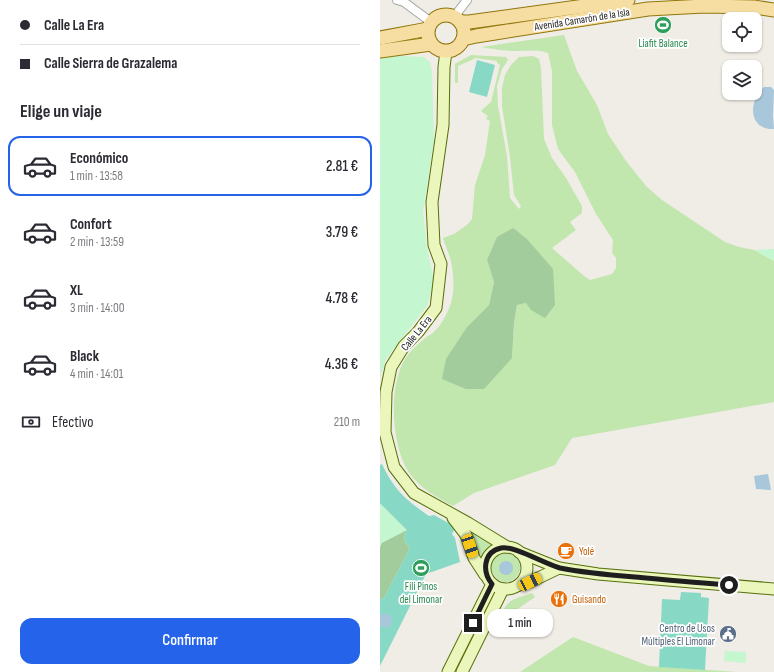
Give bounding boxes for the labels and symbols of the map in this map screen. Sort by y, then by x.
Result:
street label: Avenida Camarón de la Isla [532,6,631,34]
sports icon: Liafit Balance [653,15,673,35]
place label: Liafit Balance [638,37,688,50]
street label: Calle La Era [398,313,434,354]
car [461,533,479,559]
cafe icon: Yolé [556,541,576,561]
place label: Yolé [579,545,594,558]
sports icon: Fili Pinos del Limonar [411,558,431,578]
car [517,571,543,593]
route start [720,576,738,594]
place label: Fili Pinos del Limonar [400,580,442,606]
restaurant icon: Guisando [549,589,569,609]
place label: Guisando [572,593,607,606]
callout: 1 min [487,609,553,637]
route end [464,614,482,632]
place label: Centro de Usos Múltiples El Limonar [642,622,715,648]
public building icon: Centro de Usos Múltiples El Limonar [718,624,738,644]

